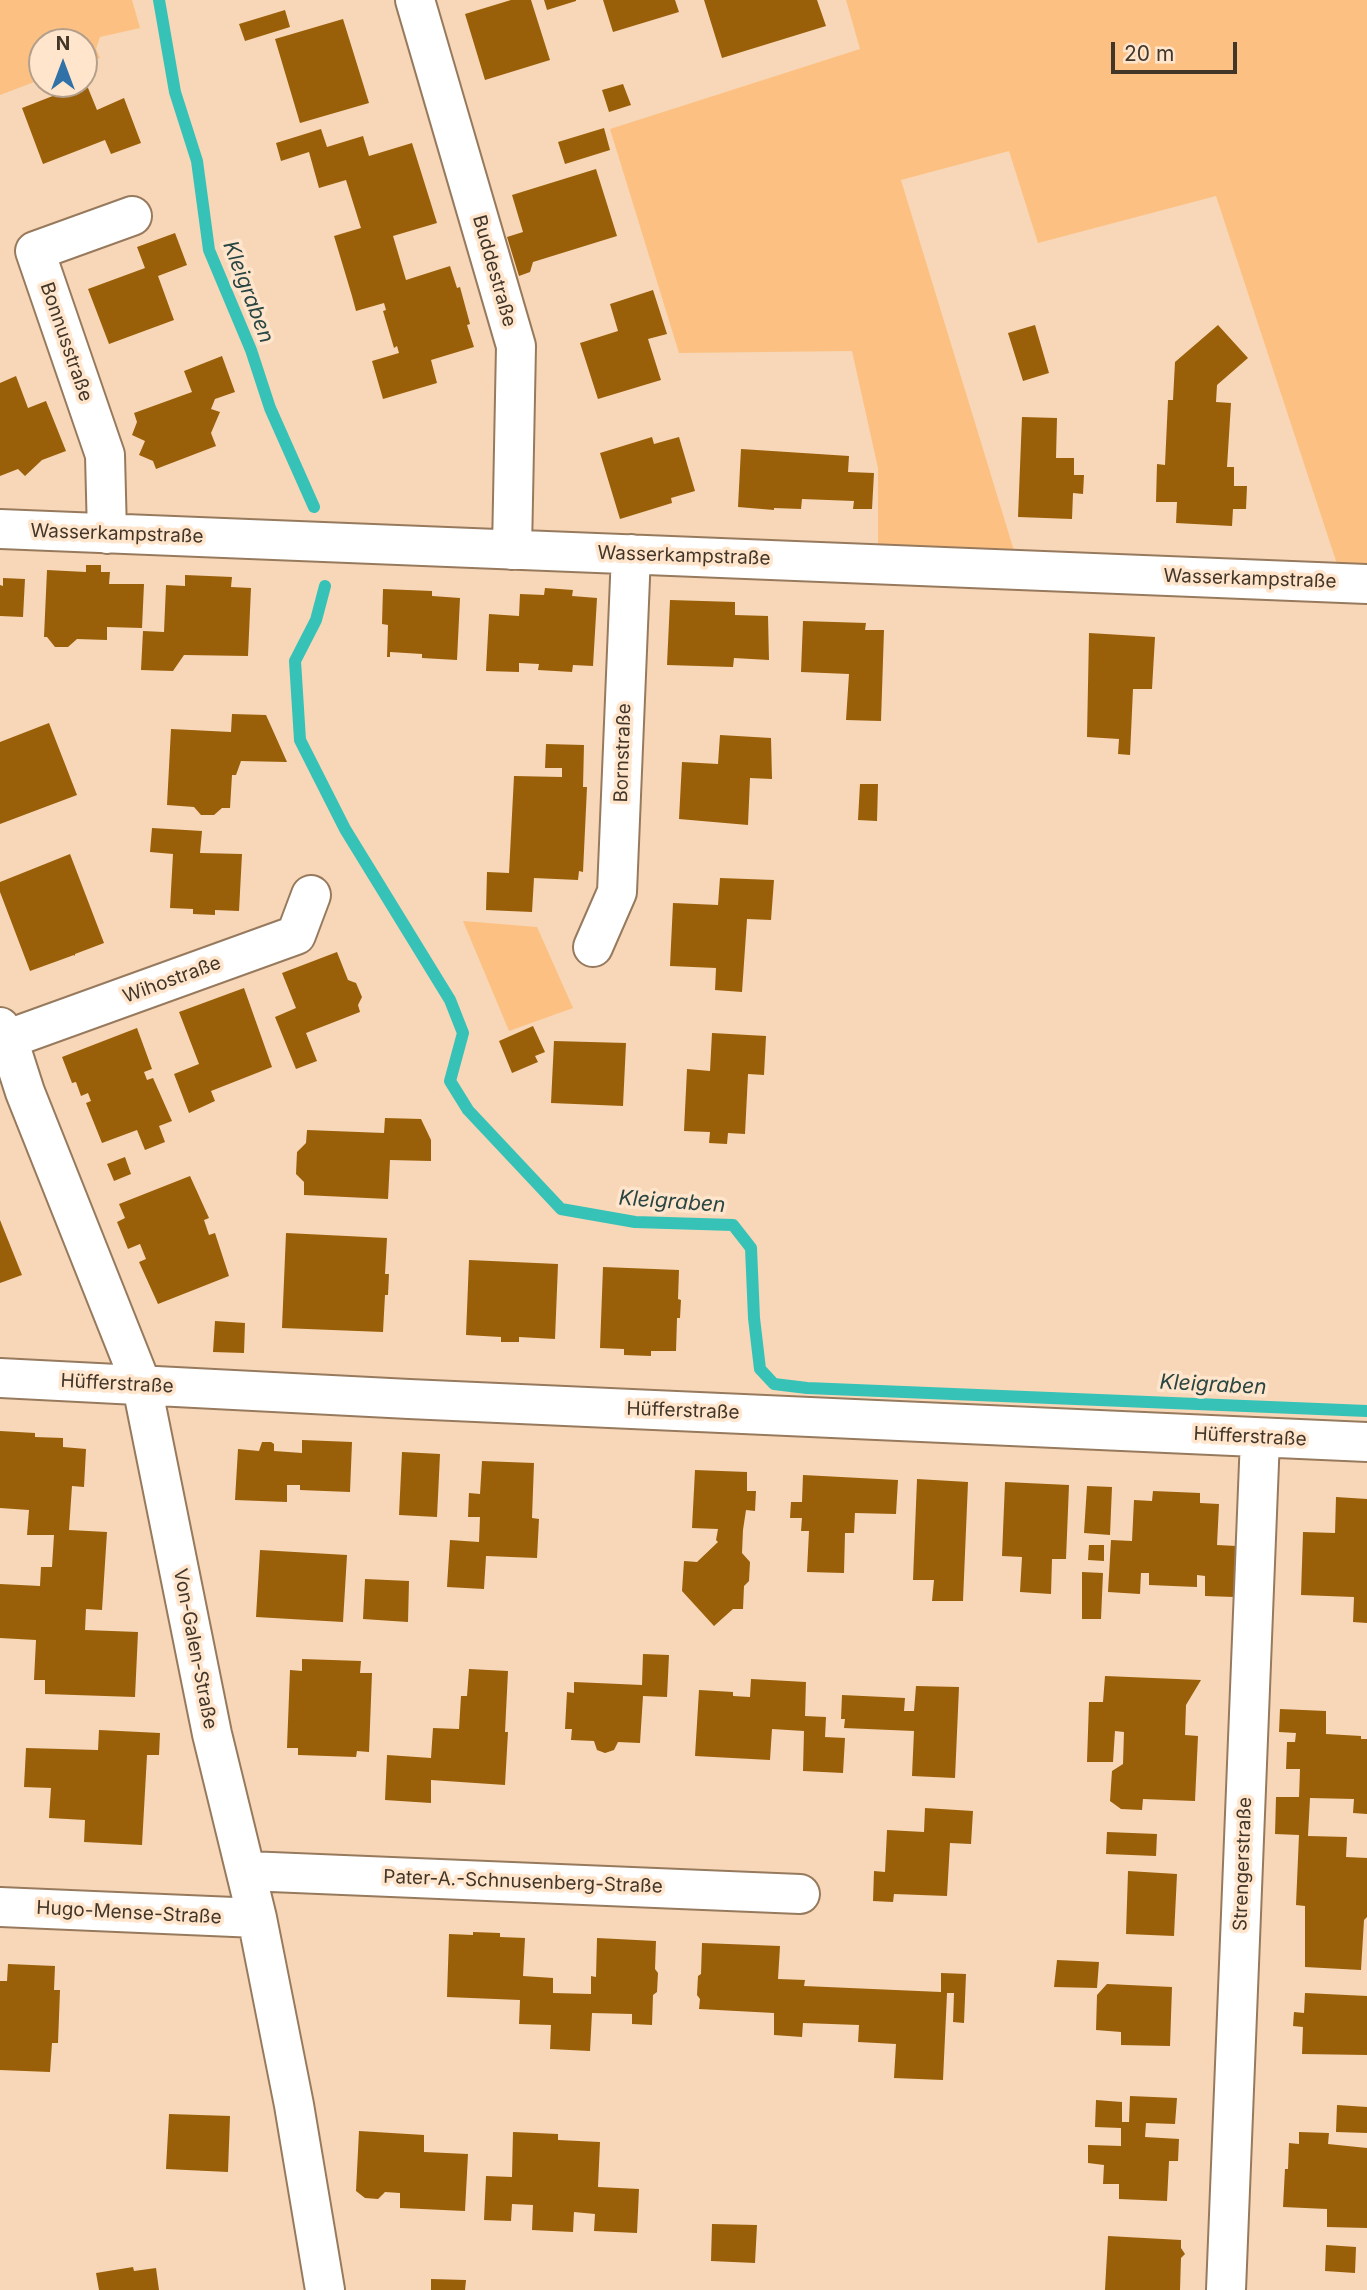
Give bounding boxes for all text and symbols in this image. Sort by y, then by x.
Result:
north arrow [28,28,98,98]
scale bar [1115,28,1241,72]
text: N [56,32,70,55]
text: 20 m [1124,41,1174,66]
street label: Buddestraße [467,213,521,329]
water label: Kleigraben [217,237,279,347]
street label: Bonnusstraße [35,279,97,405]
street label: Wasserkampstraße [30,520,204,548]
street label: Wasserkampstraße [597,542,771,570]
street label: Wasserkampstraße [1163,565,1337,593]
street label: Bornstraße [610,703,636,803]
street label: Wihostraße [120,952,224,1008]
water label: Kleigraben [618,1186,726,1218]
street label: Hüfferstraße [60,1370,174,1398]
water label: Kleigraben [1159,1370,1267,1400]
street label: Hüfferstraße [626,1398,740,1424]
street label: Hüfferstraße [1193,1423,1307,1451]
street label: Von-Galen-Straße [168,1567,222,1731]
street label: Strengerstraße [1229,1797,1257,1931]
street label: Pater-A.-Schnusenberg-Straße [383,1866,663,1898]
street label: Hugo-Mense-Straße [36,1897,222,1929]

